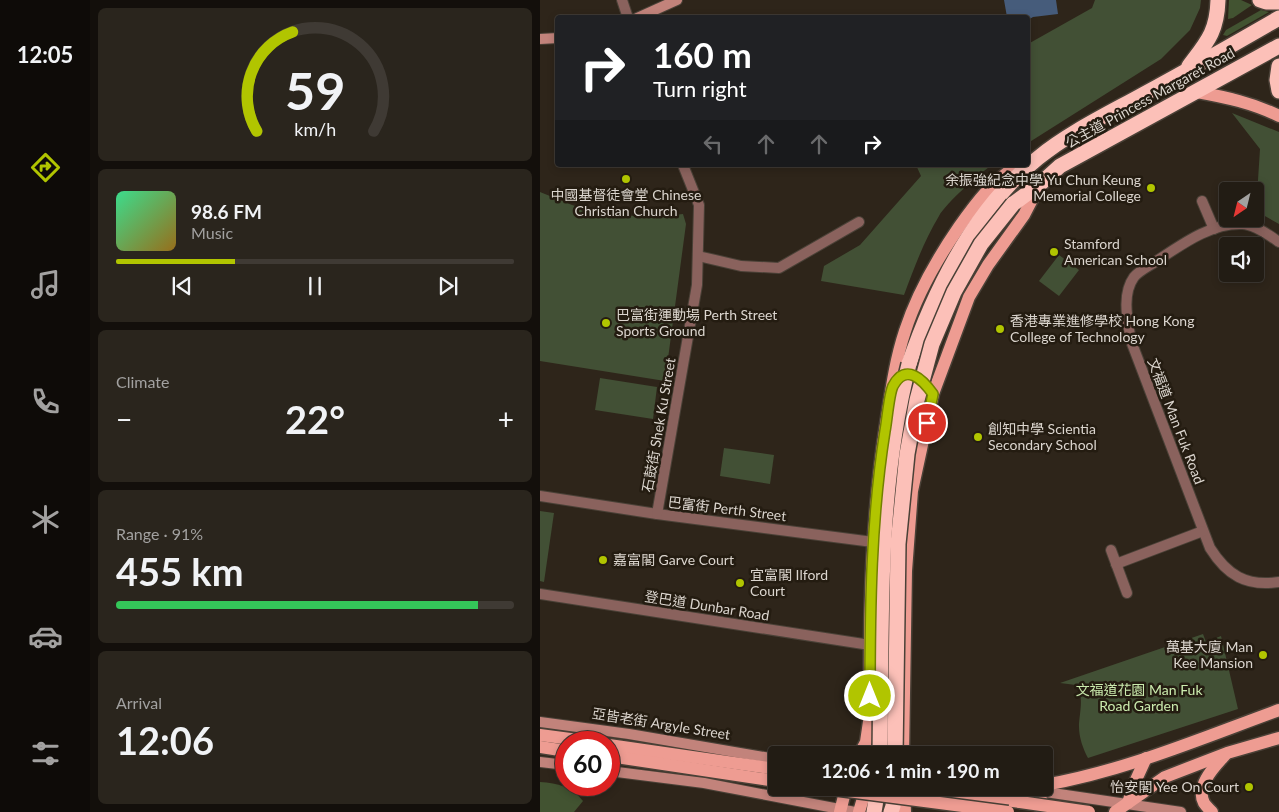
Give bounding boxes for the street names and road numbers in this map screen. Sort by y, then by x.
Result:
street label: 公主道 Princess Margaret Road [1062,44,1237,151]
street label: 文福道 Man Fuk Road [1145,355,1208,486]
street label: 石鼓街 Shek Ku Street [638,356,679,493]
street label: 巴富街 Perth Street [667,493,787,524]
street label: 登巴道 Dunbar Road [644,587,771,624]
street label: 亞皆老街 Argyle Street [591,704,731,743]

